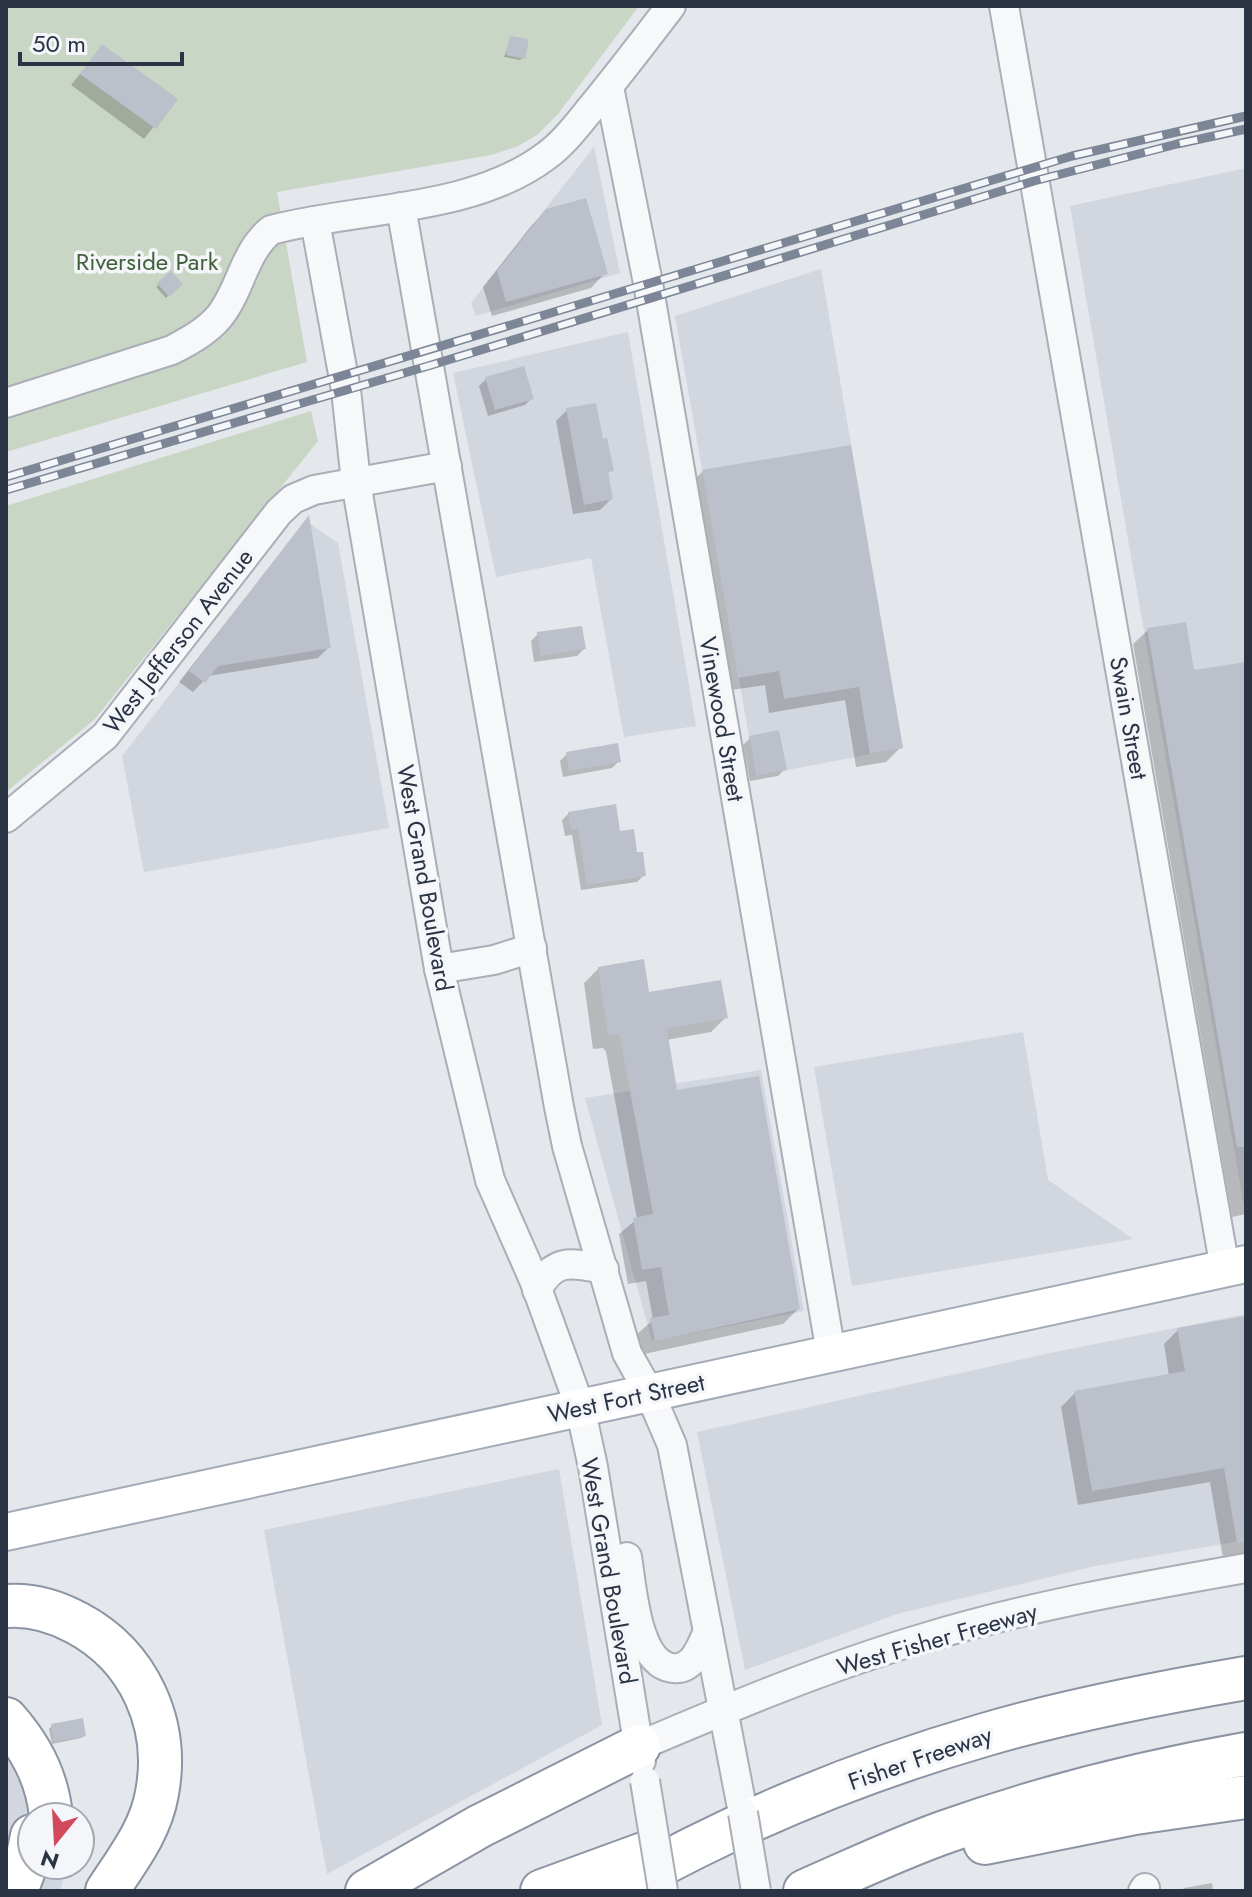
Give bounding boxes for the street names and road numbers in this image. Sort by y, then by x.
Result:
street label: West Jefferson Avenue [94,541,262,741]
street label: Vinewood Street [690,634,754,804]
street label: Swain Street [1101,654,1157,782]
street label: West Grand Boulevard [388,762,462,994]
street label: West Fort Street [544,1364,708,1432]
street label: West Grand Boulevard [572,1455,646,1687]
street label: West Fisher Freeway [833,1594,1042,1684]
street label: Fisher Freeway [843,1717,997,1799]

